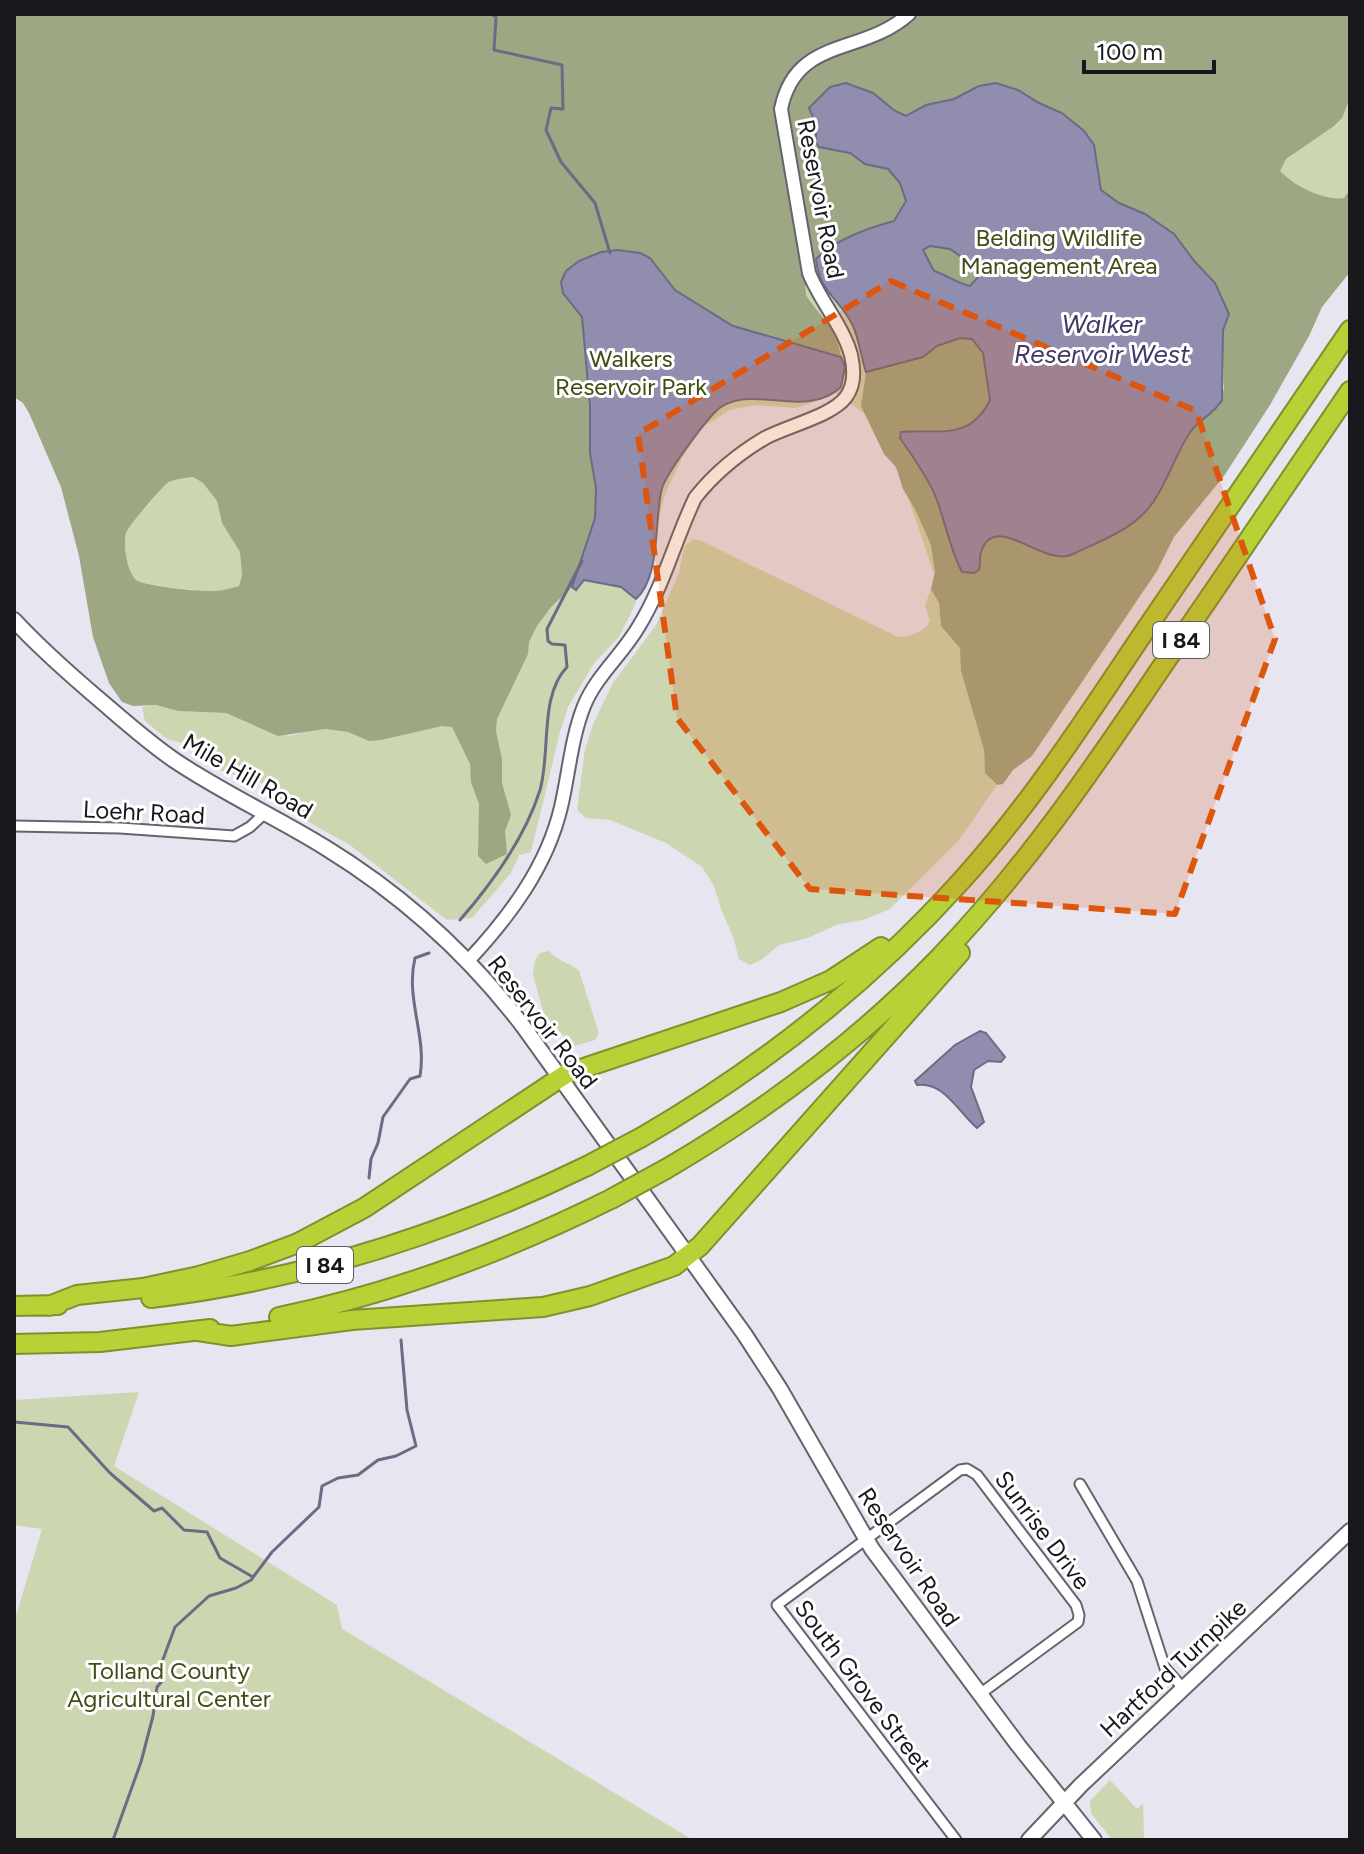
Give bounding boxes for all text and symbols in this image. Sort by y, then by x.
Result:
scale bar [1084,24,1214,74]
text: 100 m [1096,37,1163,66]
street label: Reservoir Road [791,117,851,281]
park label: Belding Wildlife Management Area [961,223,1158,280]
water label: Walker Reservoir West [1014,308,1191,370]
park label: Walkers Reservoir Park [555,344,707,401]
road number: I 84 [1153,622,1209,658]
street label: Mile Hill Road [178,727,318,825]
street label: Loehr Road [82,794,206,830]
street label: Reservoir Road [482,949,604,1095]
road number: I 84 [297,1247,353,1283]
street label: Sunrise Drive [989,1465,1097,1595]
street label: Reservoir Road [852,1482,966,1632]
street label: Hartford Turnpike [1094,1593,1252,1743]
street label: South Grove Street [789,1594,937,1778]
park label: Tolland County Agricultural Center [67,1656,271,1713]

